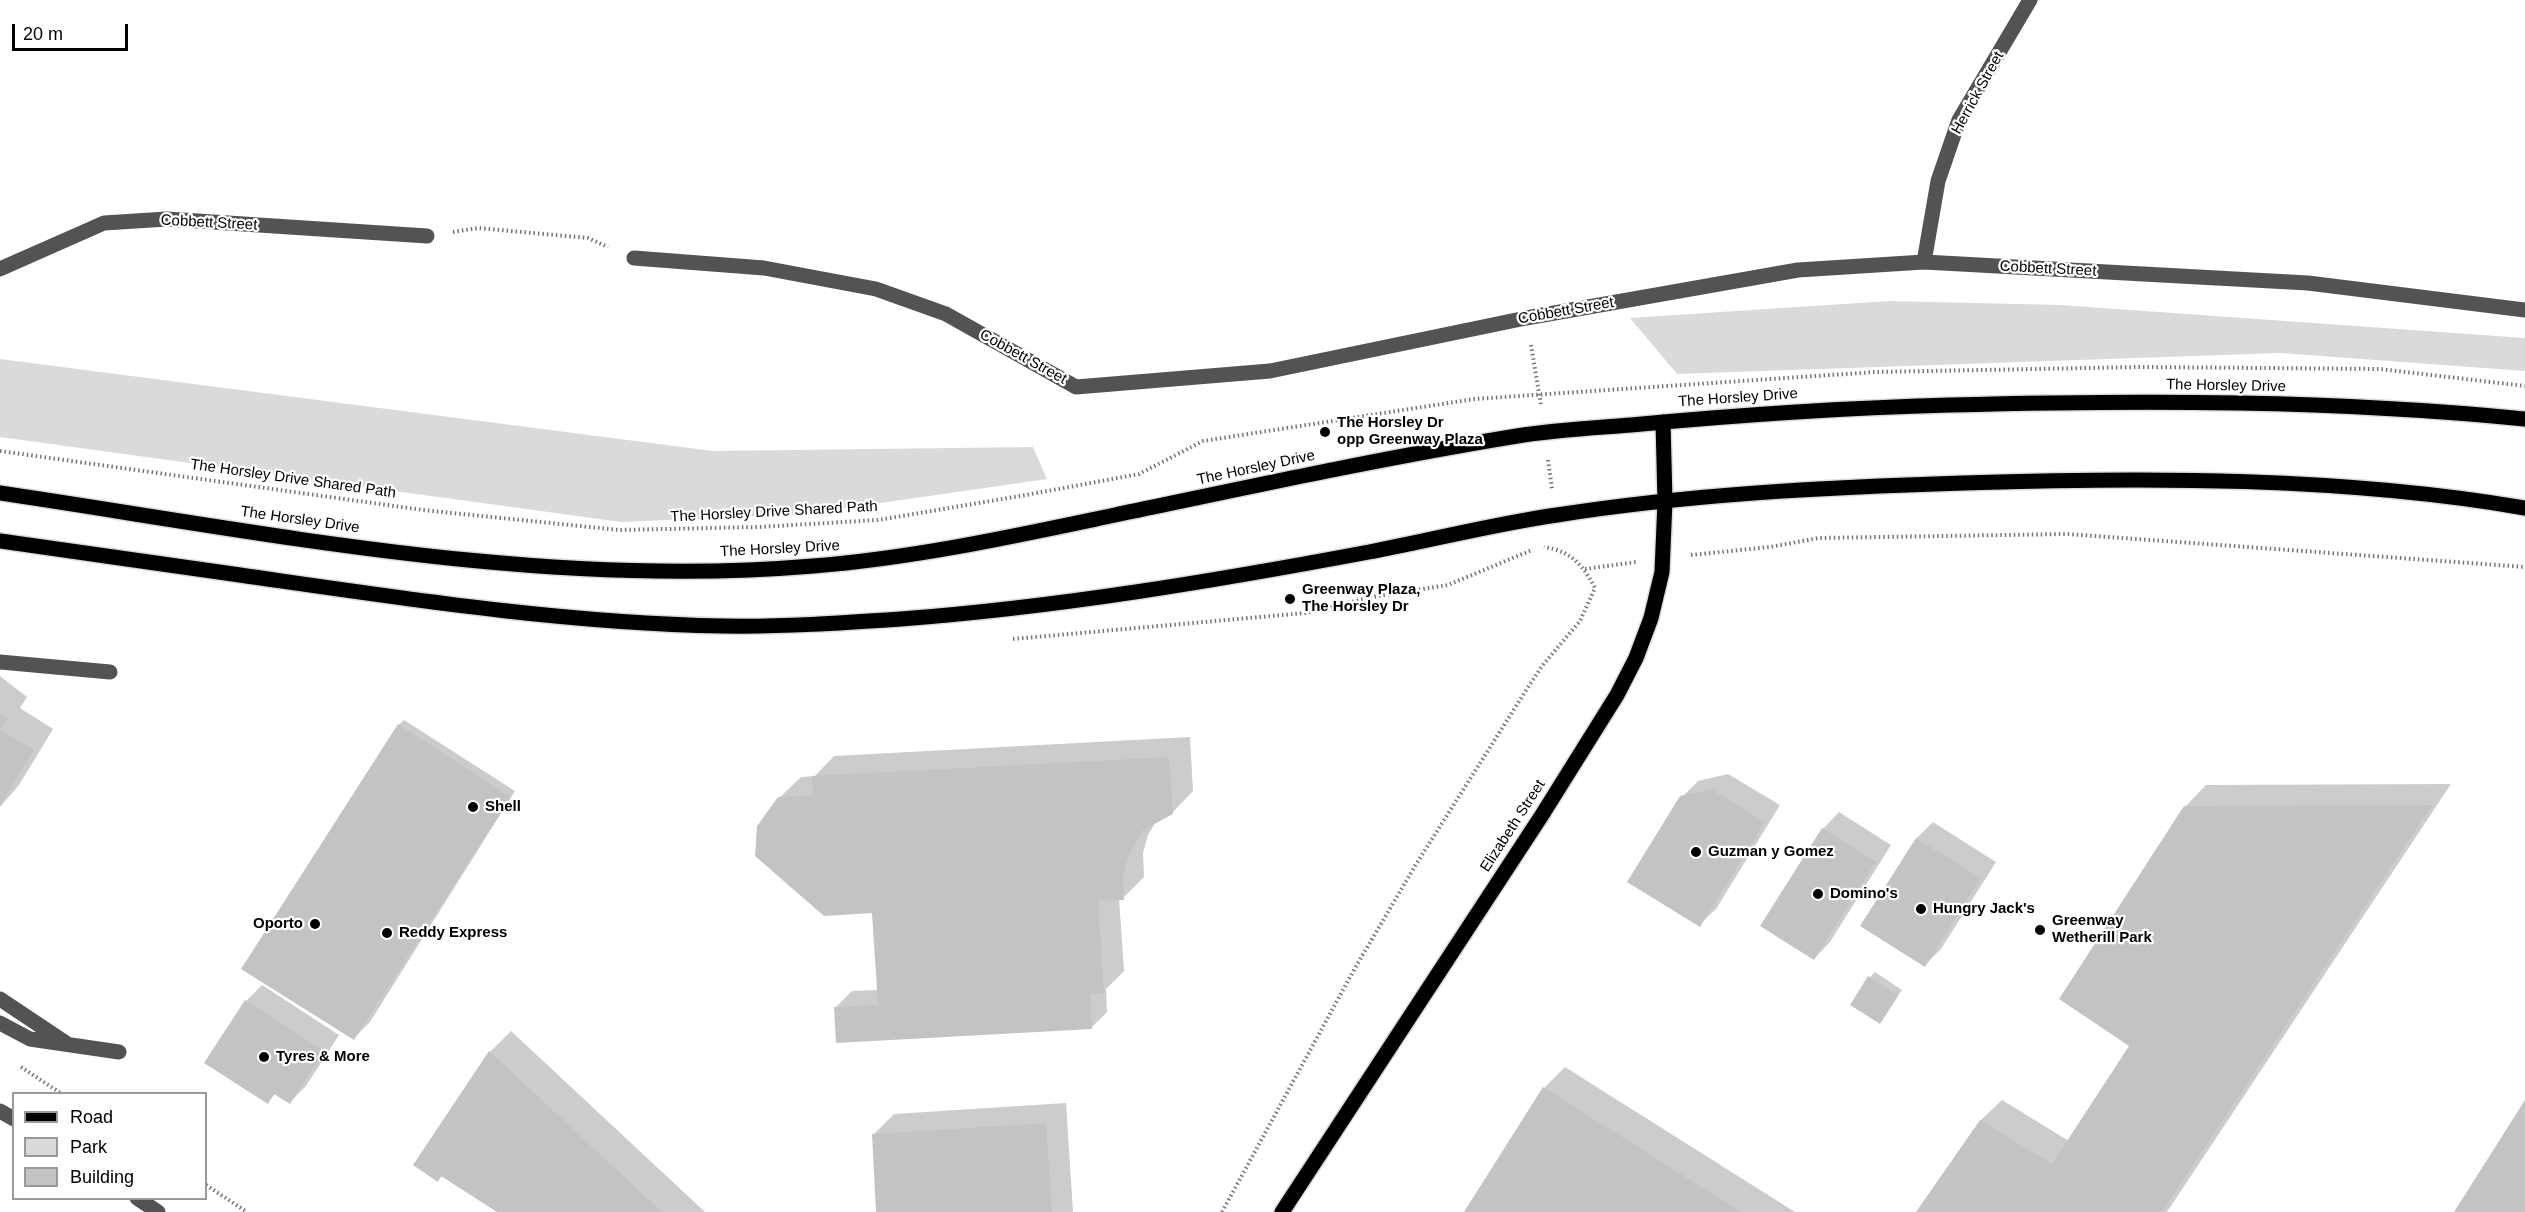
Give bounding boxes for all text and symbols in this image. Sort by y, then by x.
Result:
scale bar [15,12,130,50]
text: 20 m [23,24,63,44]
street label: Herrick Street [1948,49,2008,137]
street label: Cobbett Street [160,211,258,235]
street label: Cobbett Street [1999,257,2097,281]
street label: Cobbett Street [1517,294,1615,328]
street label: Cobbett Street [976,326,1070,388]
street label: The Horsley Drive [2166,376,2286,396]
street label: The Horsley Drive [1678,385,1798,411]
place label: The Horsley Dr opp Greenway Plaza [1337,414,1483,449]
marker: The Horsley Dr opp Greenway Plaza [1318,425,1332,439]
street label: The Horsley Drive [1195,447,1317,489]
street label: The Horsley Drive Shared Path [189,456,397,502]
street label: The Horsley Drive Shared Path [670,498,878,526]
street label: The Horsley Drive [239,503,361,537]
street label: The Horsley Drive [720,537,840,561]
place label: Greenway Plaza, The Horsley Dr [1302,581,1420,616]
marker: Greenway Plaza, The Horsley Dr [1283,592,1297,606]
street label: Elizabeth Street [1477,777,1549,875]
place label: Shell [485,798,521,816]
marker: Shell [466,800,480,814]
place label: Guzman y Gomez [1708,843,1834,861]
marker: Guzman y Gomez [1689,845,1703,859]
place label: Domino's [1830,885,1898,903]
marker: Domino's [1811,887,1825,901]
place label: Hungry Jack's [1933,900,2035,918]
marker: Hungry Jack's [1914,902,1928,916]
place label: Greenway Wetherill Park [2052,912,2152,947]
place label: Oporto [253,915,303,933]
marker: Oporto [308,917,322,931]
marker: Greenway Wetherill Park [2033,923,2047,937]
place label: Reddy Express [399,924,507,942]
marker: Reddy Express [380,926,394,940]
place label: Tyres & More [276,1048,370,1066]
marker: Tyres & More [257,1050,271,1064]
legend [12,1092,207,1200]
text: Road [70,1107,113,1127]
text: Park [70,1137,107,1157]
text: Building [70,1167,134,1187]

